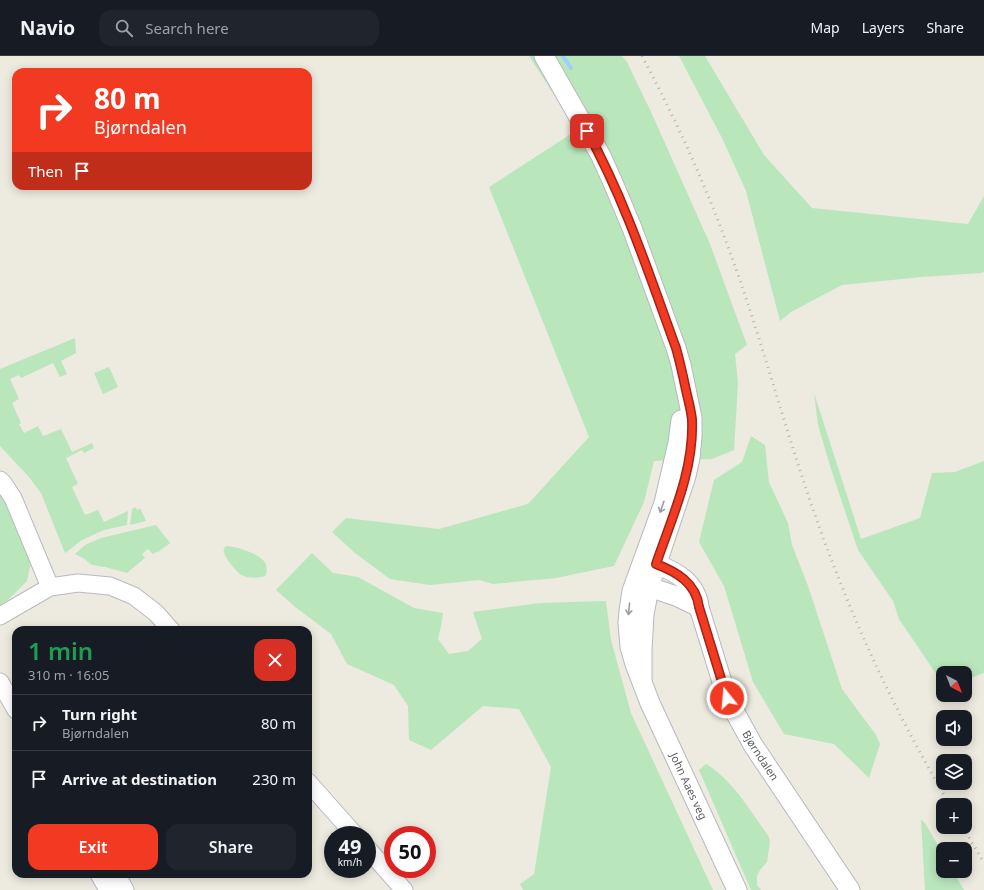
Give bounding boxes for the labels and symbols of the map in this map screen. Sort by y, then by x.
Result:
pin [570,114,604,148]
one-way arrow [658,500,665,513]
one-way arrow [626,602,633,615]
north arrow [936,666,972,702]
position arrow [706,677,748,719]
street label: Bjørndalen [739,727,783,783]
street label: John Aaes veg [667,749,711,822]
speed limit sign: 50 [384,826,436,878]

